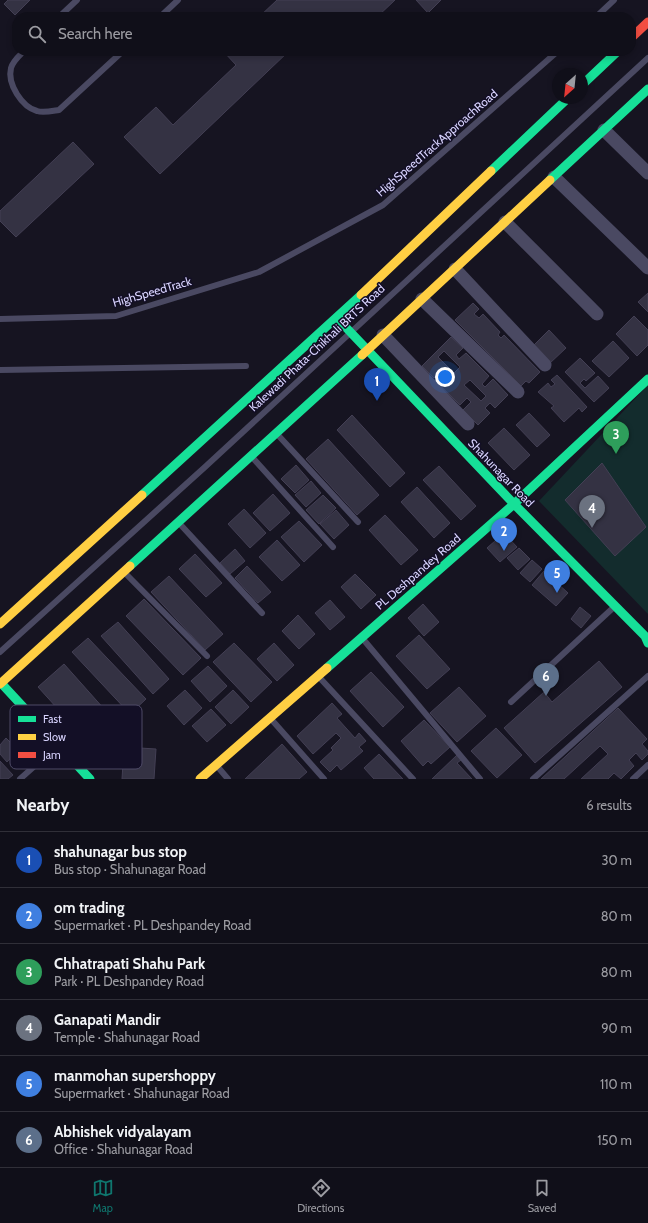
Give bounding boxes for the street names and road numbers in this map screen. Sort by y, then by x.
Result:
street label: HighSpeedTrackApproachRoad [373,86,500,199]
street label: HighSpeedTrack [111,273,194,310]
street label: Kalewadi Phata-Chikhali BRTS Road [246,281,388,415]
street label: Shahunagar Road [465,436,538,510]
street label: PL Deshpandey Road [372,530,464,613]

